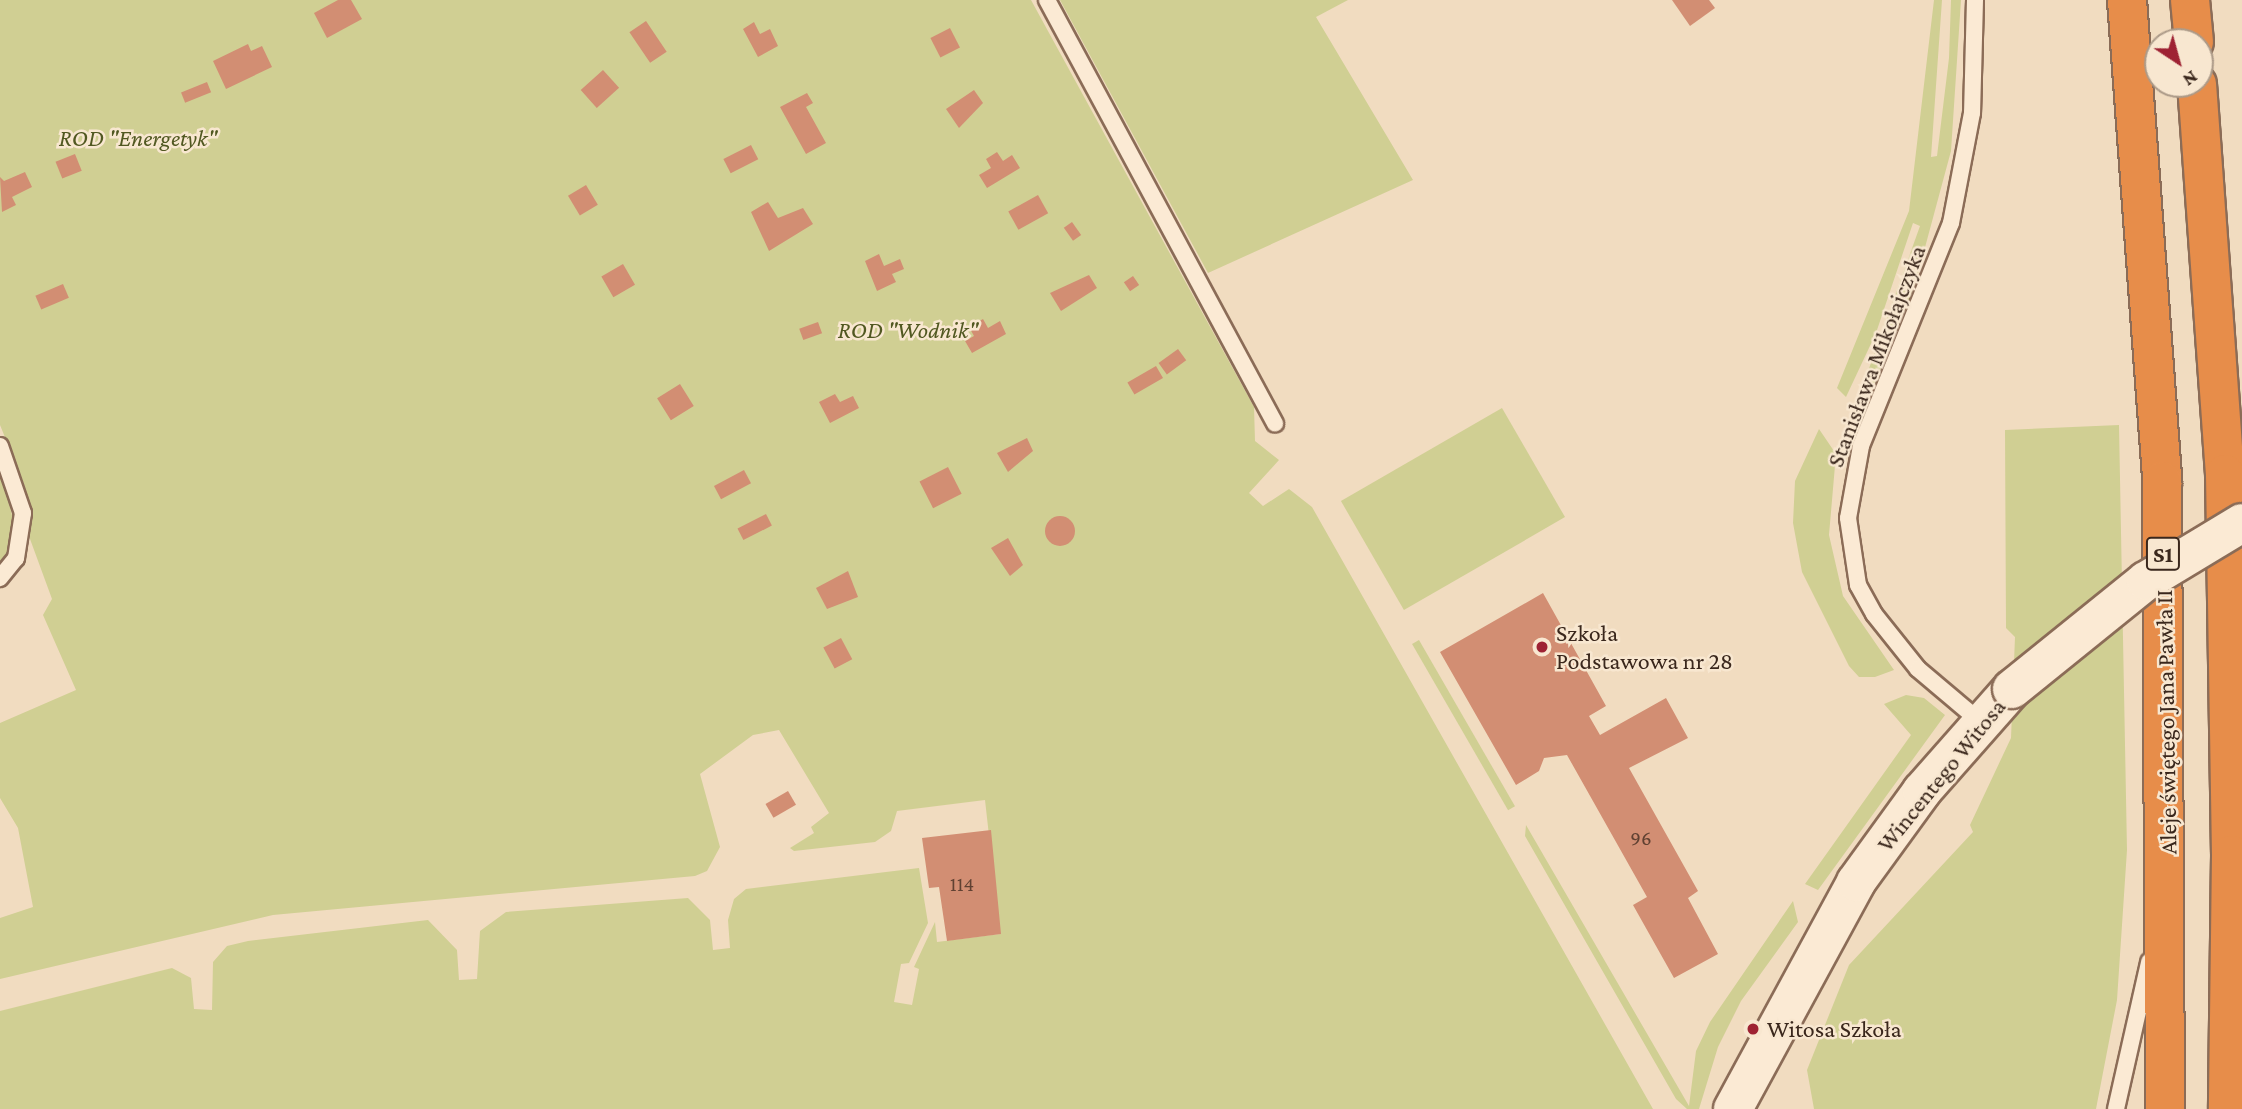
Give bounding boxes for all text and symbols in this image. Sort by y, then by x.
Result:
north arrow [2144,28,2214,98]
text: N [2179,66,2202,91]
park label: ROD "Energetyk" [59,124,217,152]
street label: Stanisława Mikołajczyka [1820,241,1932,471]
park label: ROD "Wodnik" [838,316,978,344]
road number: S1 [2146,534,2180,574]
street label: Aleje świętego Jana Pawła II [2149,589,2183,855]
place label: Szkoła Podstawowa nr 28 [1556,619,1733,675]
marker: Szkoła Podstawowa nr 28 [1534,639,1550,655]
street label: Wincentego Witosa [1871,693,2011,857]
house number: 96 [1630,825,1652,851]
house number: 114 [950,871,974,897]
place label: Witosa Szkoła [1767,1015,1902,1043]
marker: Witosa Szkoła [1745,1021,1761,1037]

